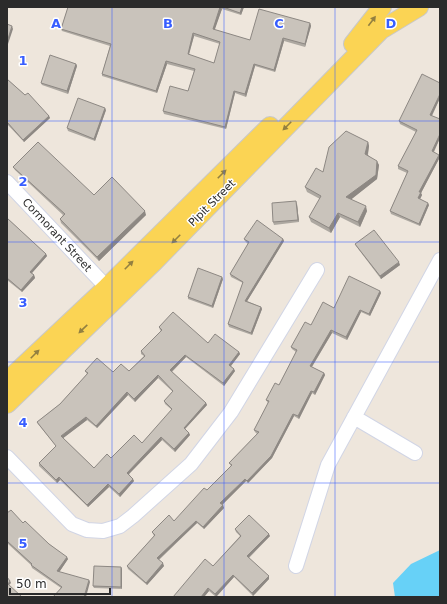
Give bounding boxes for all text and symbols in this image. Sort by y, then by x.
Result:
text: A [51,16,61,31]
text: B [163,16,173,31]
text: C [274,16,284,31]
one-way arrow [368,16,376,26]
text: D [386,16,397,31]
text: 1 [18,53,28,68]
one-way arrow [282,121,292,131]
one-way arrow [217,169,227,179]
text: 2 [18,174,28,189]
street label: Pipit Street [186,176,239,229]
street label: Cormorant Street [20,196,95,275]
one-way arrow [171,234,181,244]
one-way arrow [124,260,134,270]
text: 3 [18,295,28,310]
one-way arrow [78,324,88,334]
one-way arrow [30,349,40,359]
text: 4 [18,415,28,430]
text: 5 [18,536,28,551]
scale bar [10,570,110,596]
text: 50 m [16,577,47,591]

